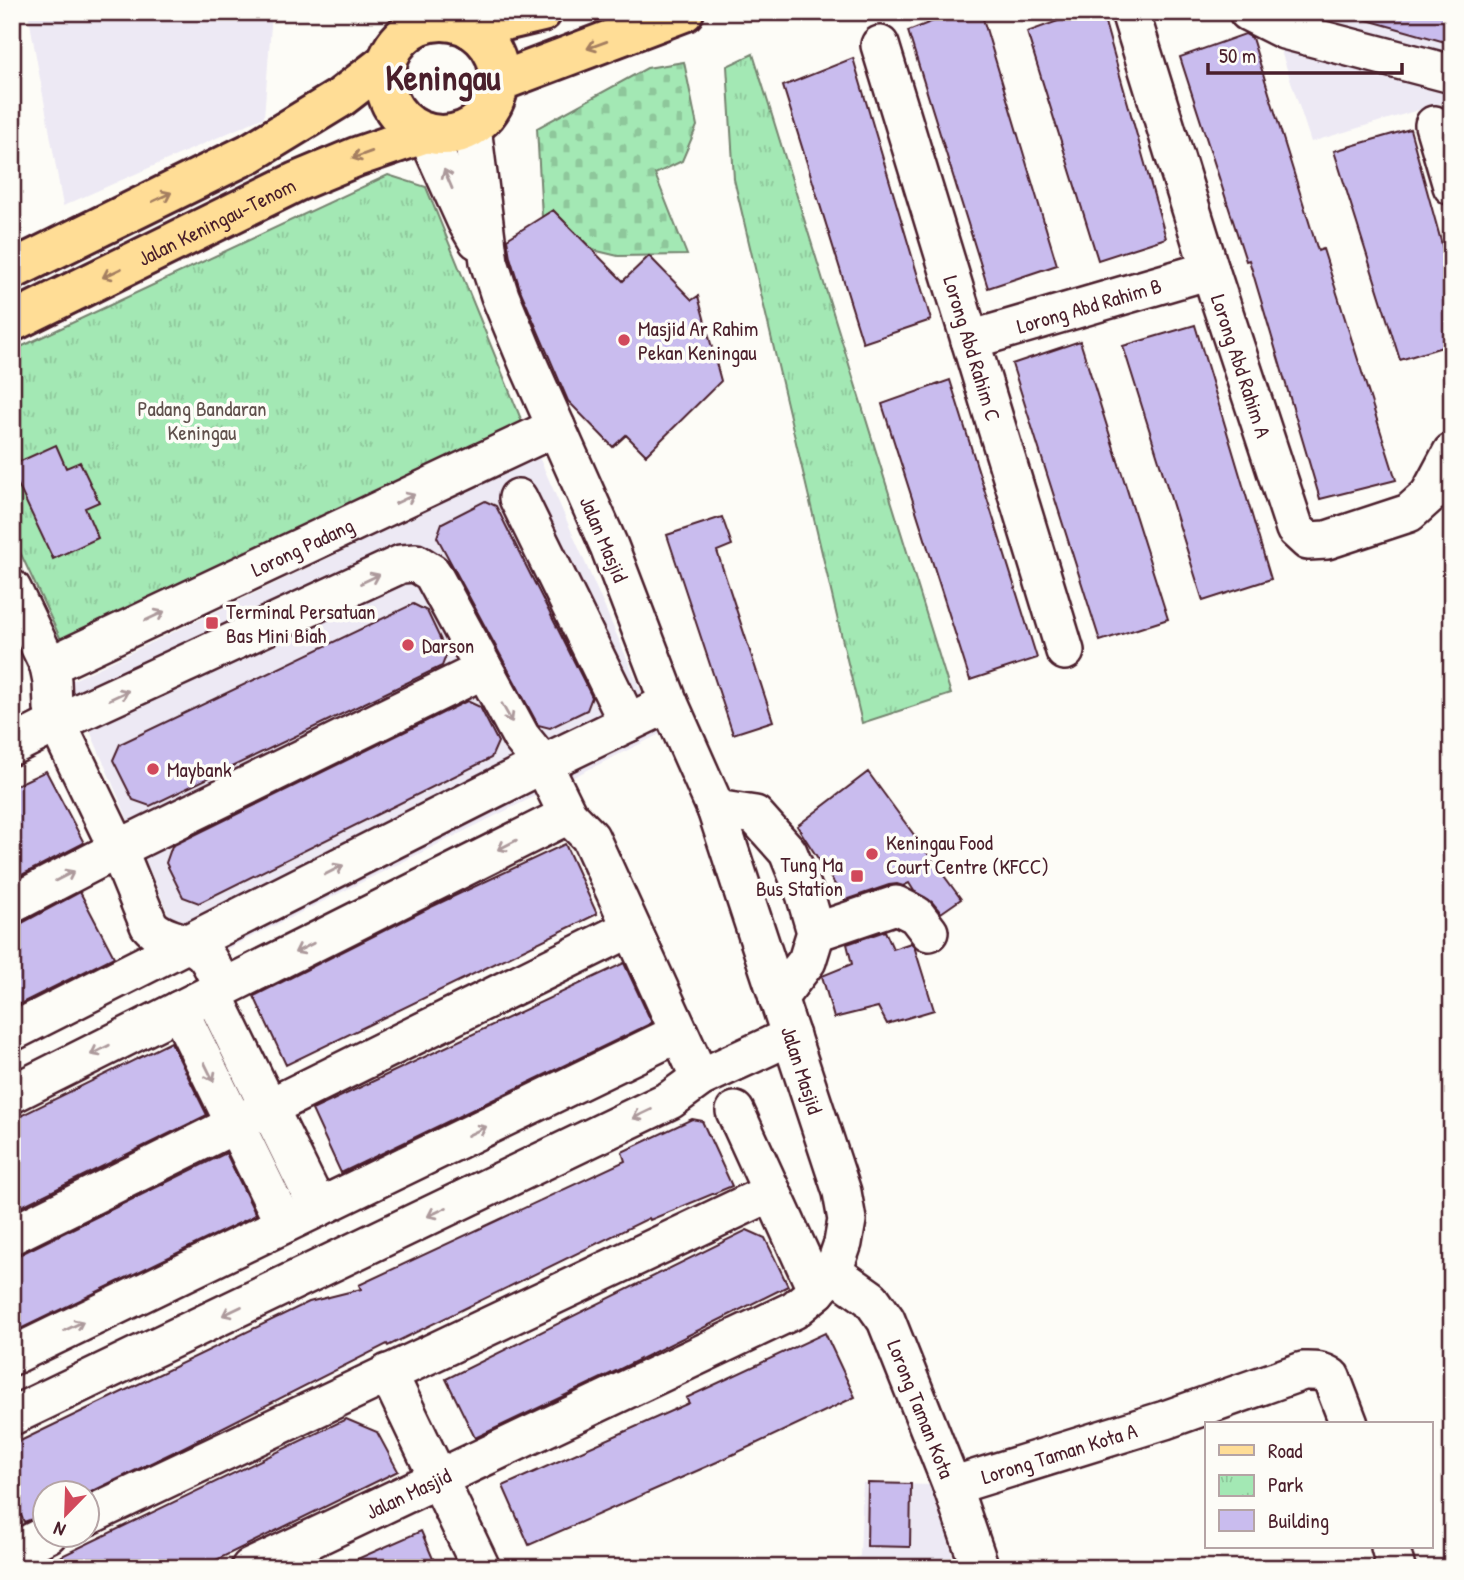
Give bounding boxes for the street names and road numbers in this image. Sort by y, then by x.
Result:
street label: Jalan Keningau-Tenom [133,170,300,272]
street label: Lorong Abd Rahim B [1013,270,1165,340]
street label: Lorong Abd Rahim C [937,272,1008,424]
street label: Lorong Abd Rahim A [1204,290,1278,441]
street label: Jalan Masjid [573,492,635,586]
street label: Lorong Padang [246,510,358,583]
street label: Jalan Masjid [774,1022,830,1118]
street label: Lorong Taman Kota [881,1335,962,1482]
street label: Lorong Taman Kota A [978,1415,1140,1491]
street label: Jalan Masjid [361,1460,455,1526]

